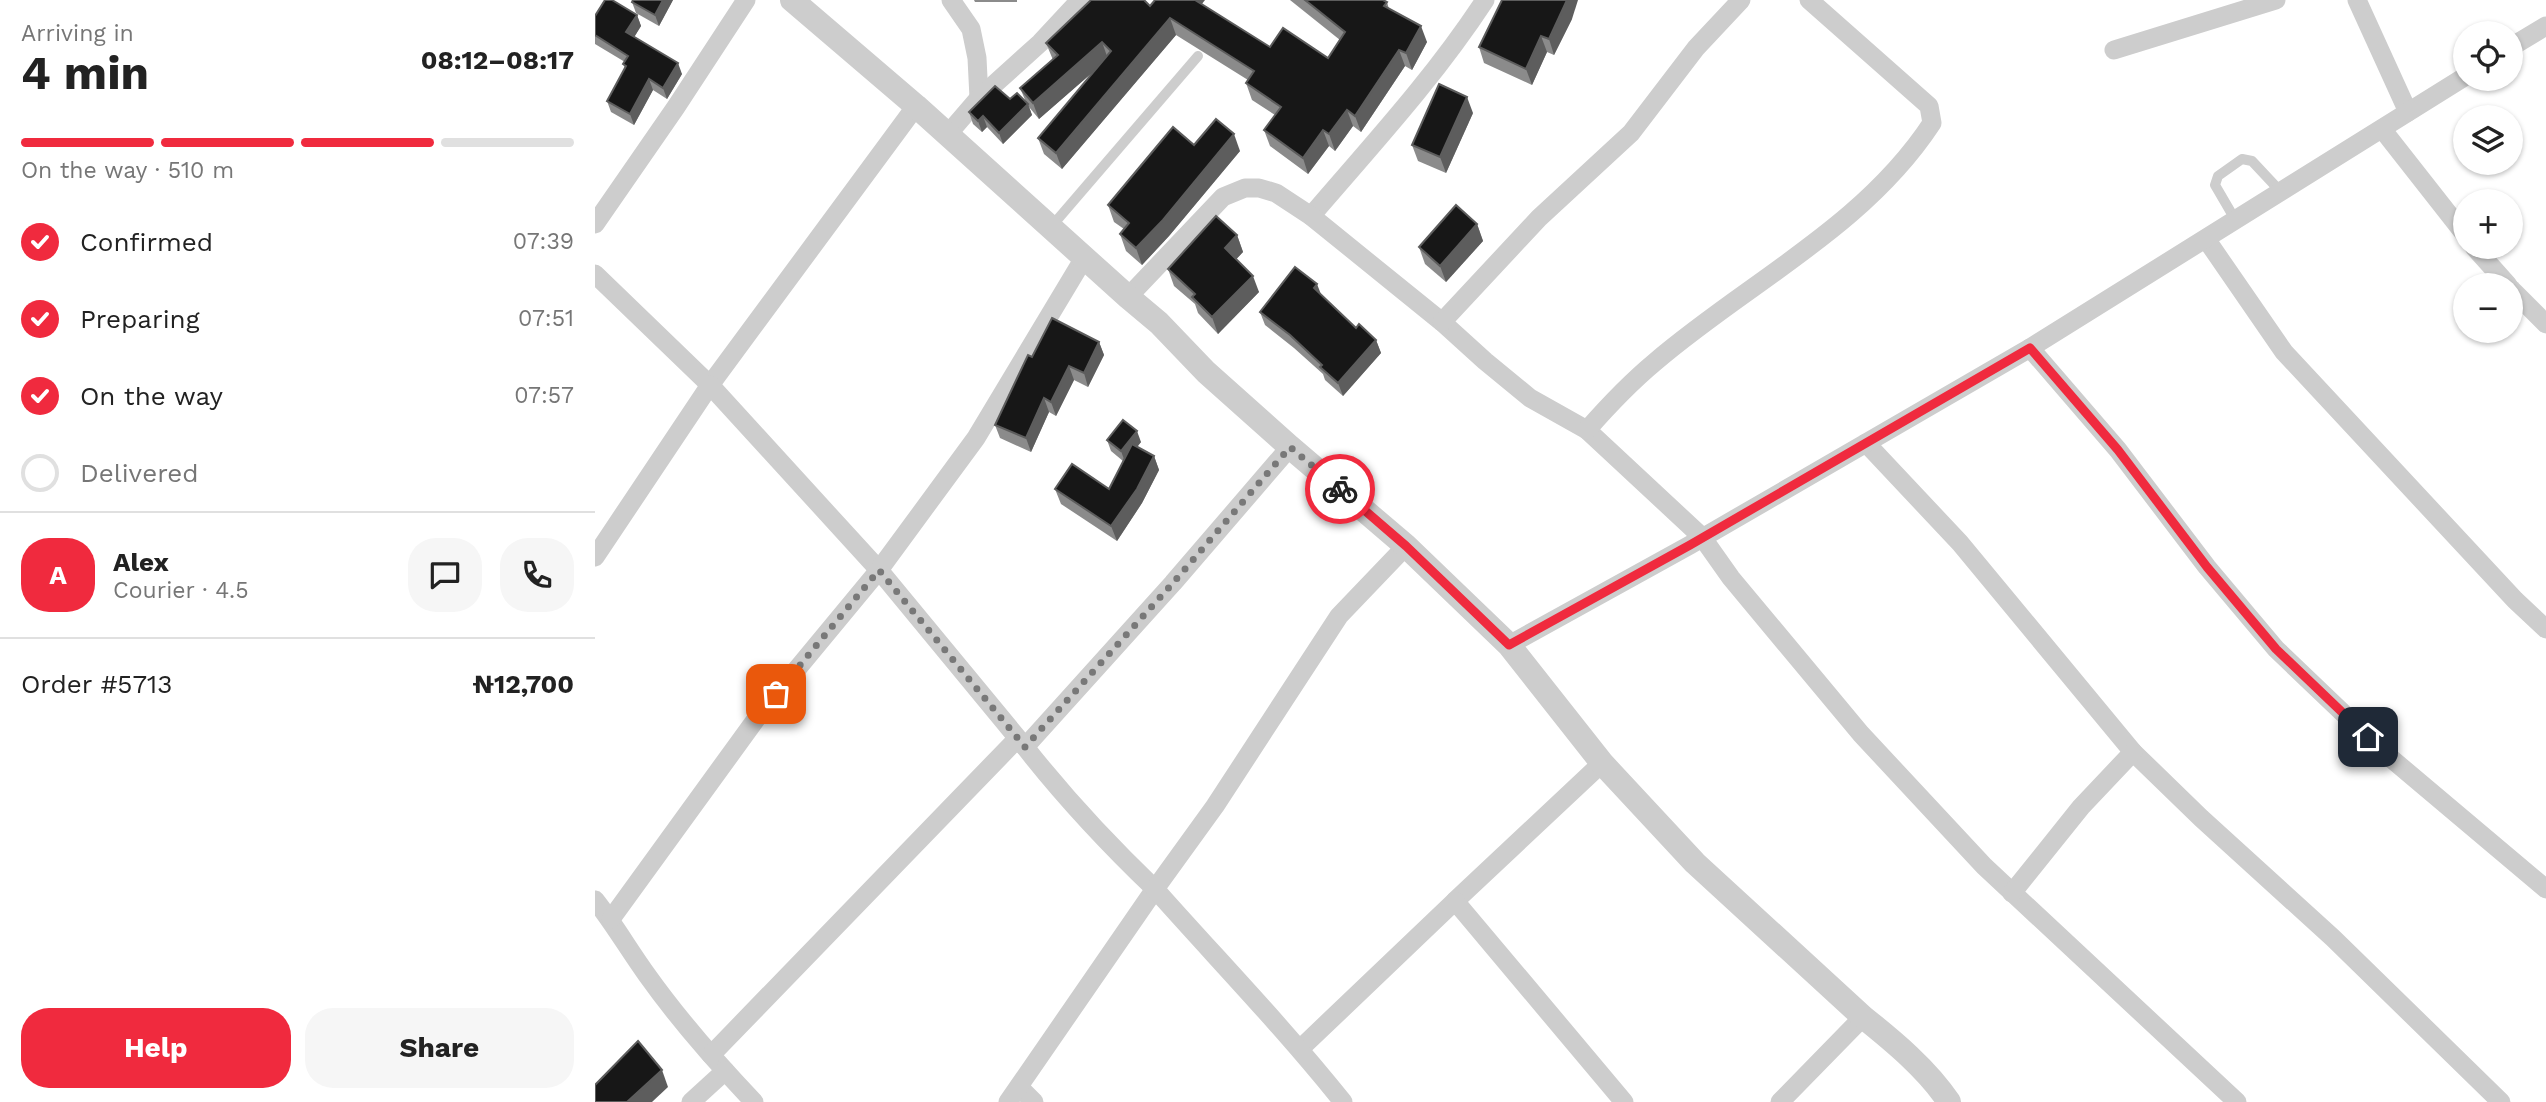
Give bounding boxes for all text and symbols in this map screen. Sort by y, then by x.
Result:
text: Arriving in [21,20,134,47]
map controls [2453,21,2523,343]
button: locate [2453,21,2523,91]
text: 08:12–08:17 [421,45,574,75]
text: 4 min [21,46,149,100]
button: layers [2453,105,2523,175]
text: On the way · 510 m [21,157,234,184]
button: + [2453,189,2523,259]
icon: check [21,223,59,261]
text: Confirmed [80,227,213,257]
text: 07:39 [513,228,574,255]
button: − [2453,273,2523,343]
icon: check [21,300,59,338]
text: Preparing [80,304,200,334]
text: 07:51 [518,305,574,332]
icon: check [21,377,59,415]
text: On the way [80,381,223,411]
text: 07:57 [514,382,574,409]
courier [1305,454,1375,524]
text: Delivered [80,458,199,488]
icon: bike [1321,470,1359,508]
button: chat [408,538,482,612]
button: phone [500,538,574,612]
text: Alex [113,547,169,577]
text: A [49,560,67,590]
text: Courier · 4.5 [113,577,249,604]
pin [746,664,806,724]
text: Order #5713 [21,669,172,699]
text: ₦12,700 [473,669,574,699]
icon: bag [757,675,795,713]
pin [2338,707,2398,767]
icon: home [2349,718,2387,756]
button: Help [21,1008,291,1088]
button: Share [305,1008,574,1088]

